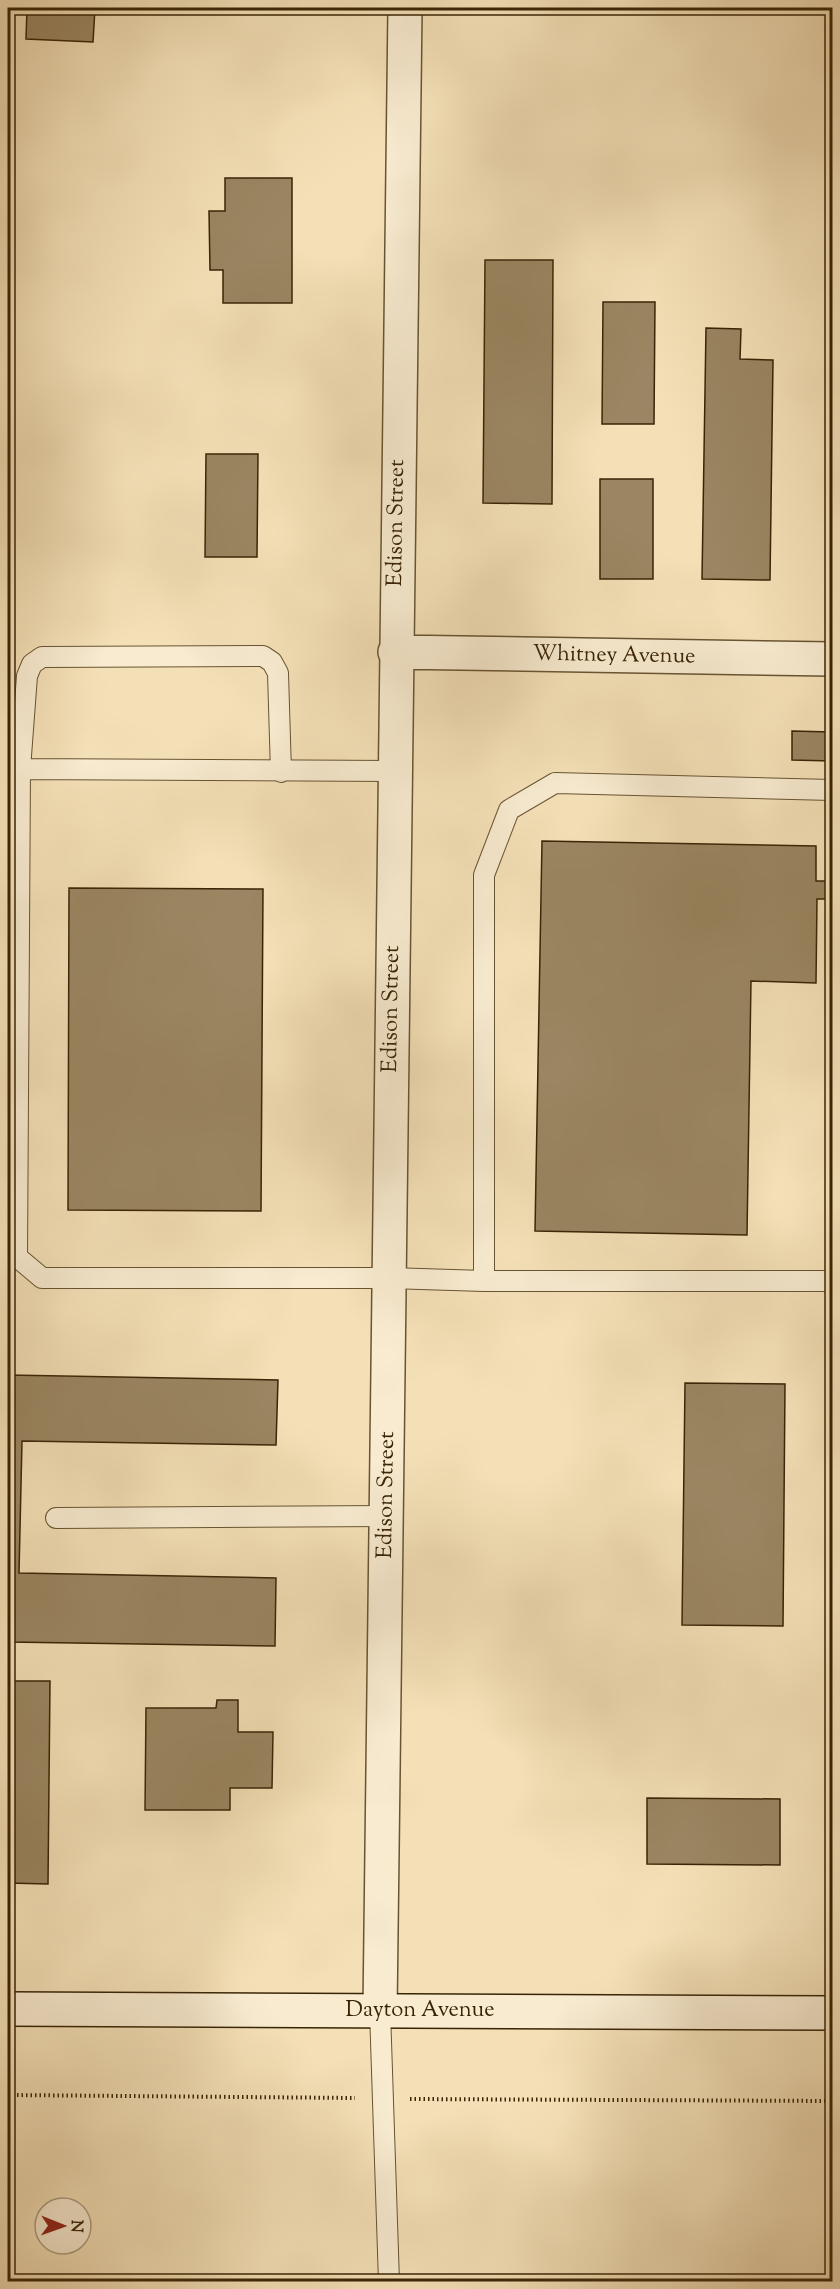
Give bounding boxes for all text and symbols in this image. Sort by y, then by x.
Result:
street label: Edison Street [380,459,414,587]
street label: Whitney Avenue [532,639,696,673]
street label: Edison Street [375,945,409,1073]
street label: Edison Street [370,1431,404,1559]
street label: Dayton Avenue [346,1995,494,2027]
north arrow [33,2196,93,2256]
text: N [64,2220,87,2233]

